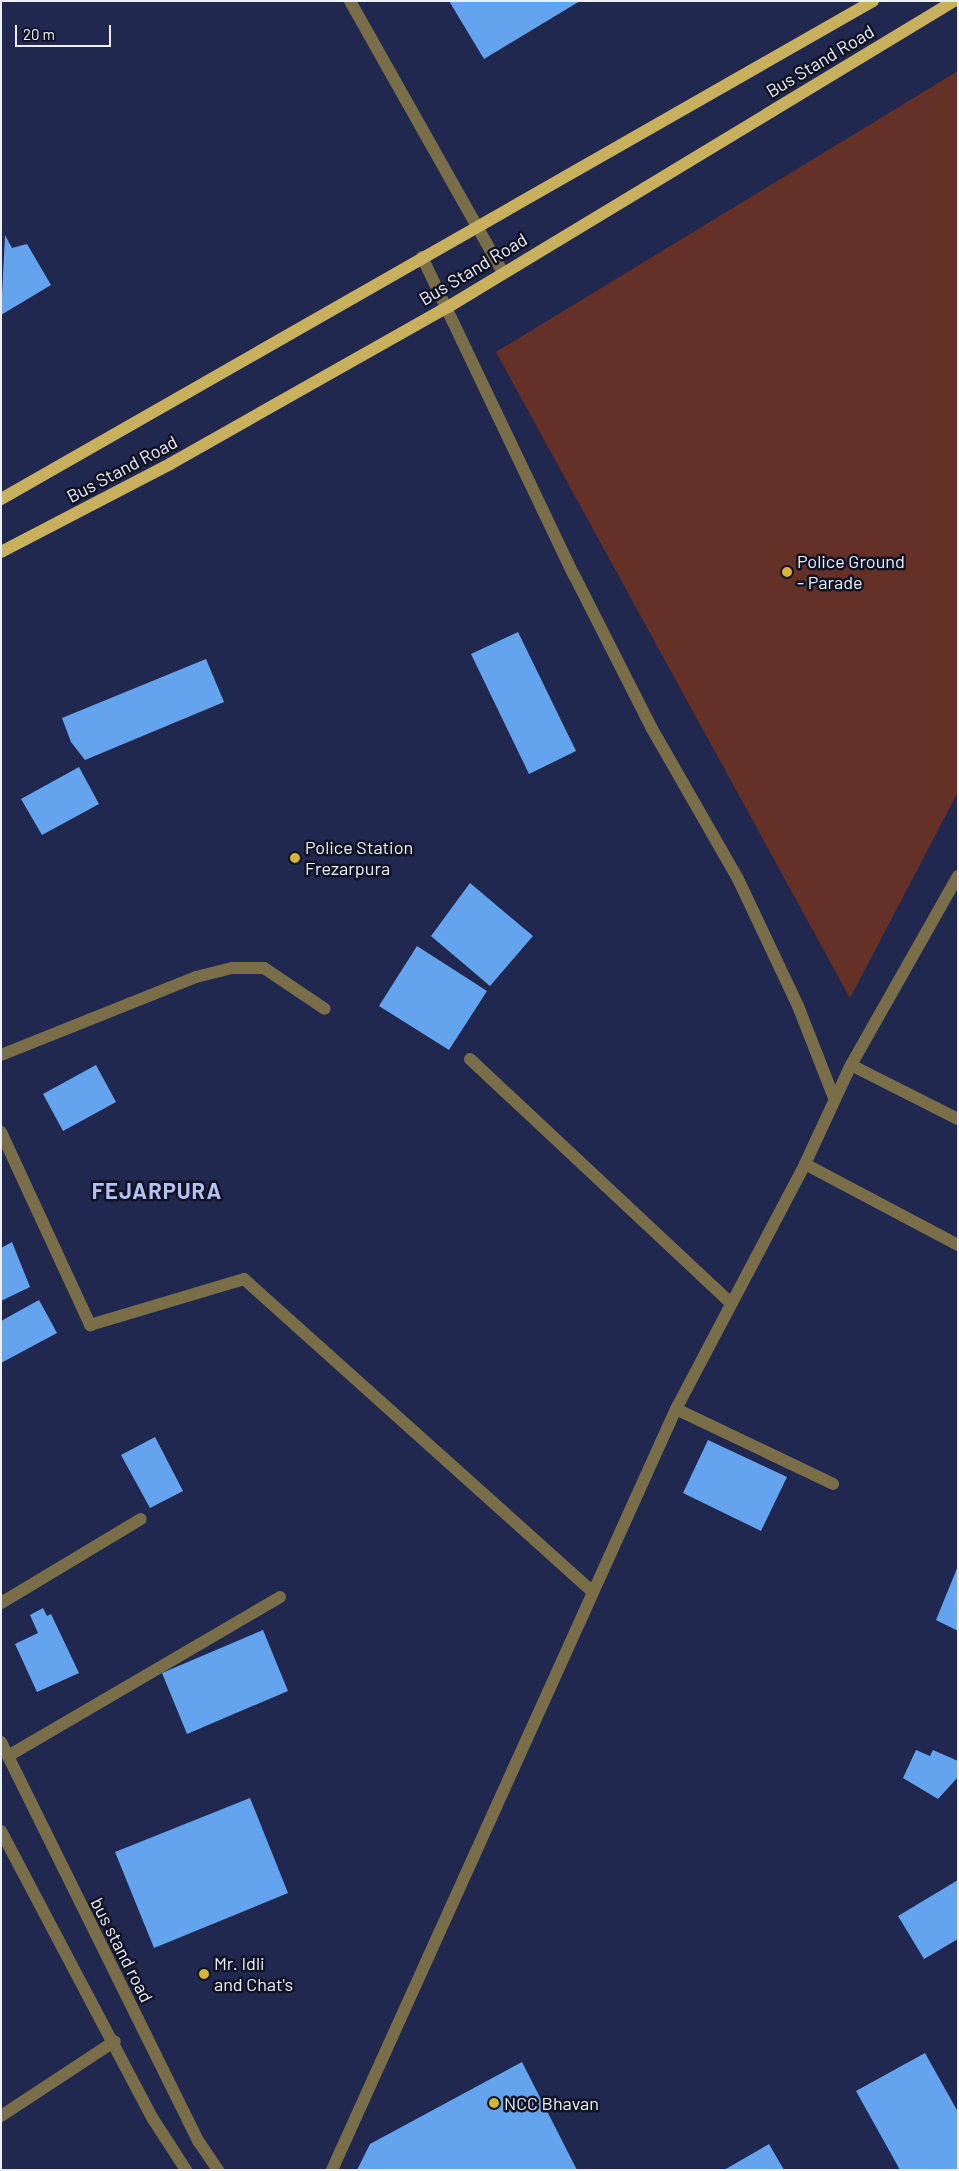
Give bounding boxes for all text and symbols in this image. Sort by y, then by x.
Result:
scale bar [18,15,114,47]
street label: Bus Stand Road [762,20,878,102]
text: 20 m [23,25,55,43]
street label: Bus Stand Road [415,228,531,310]
street label: Bus Stand Road [63,431,181,507]
place label: Police Ground - Parade [797,551,905,594]
marker: Police Ground - Parade [781,566,793,578]
place label: Police Station Frezarpura [305,837,413,880]
marker: Police Station Frezarpura [289,852,301,864]
district label: FEJARPURA [91,1178,223,1204]
street label: bus stand road [86,1894,158,2006]
place label: Mr. Idli and Chat's [214,1953,293,1996]
marker: Mr. Idli and Chat's [198,1968,210,1980]
place label: NCC Bhavan [504,2092,599,2114]
marker: NCC Bhavan [488,2097,500,2109]

